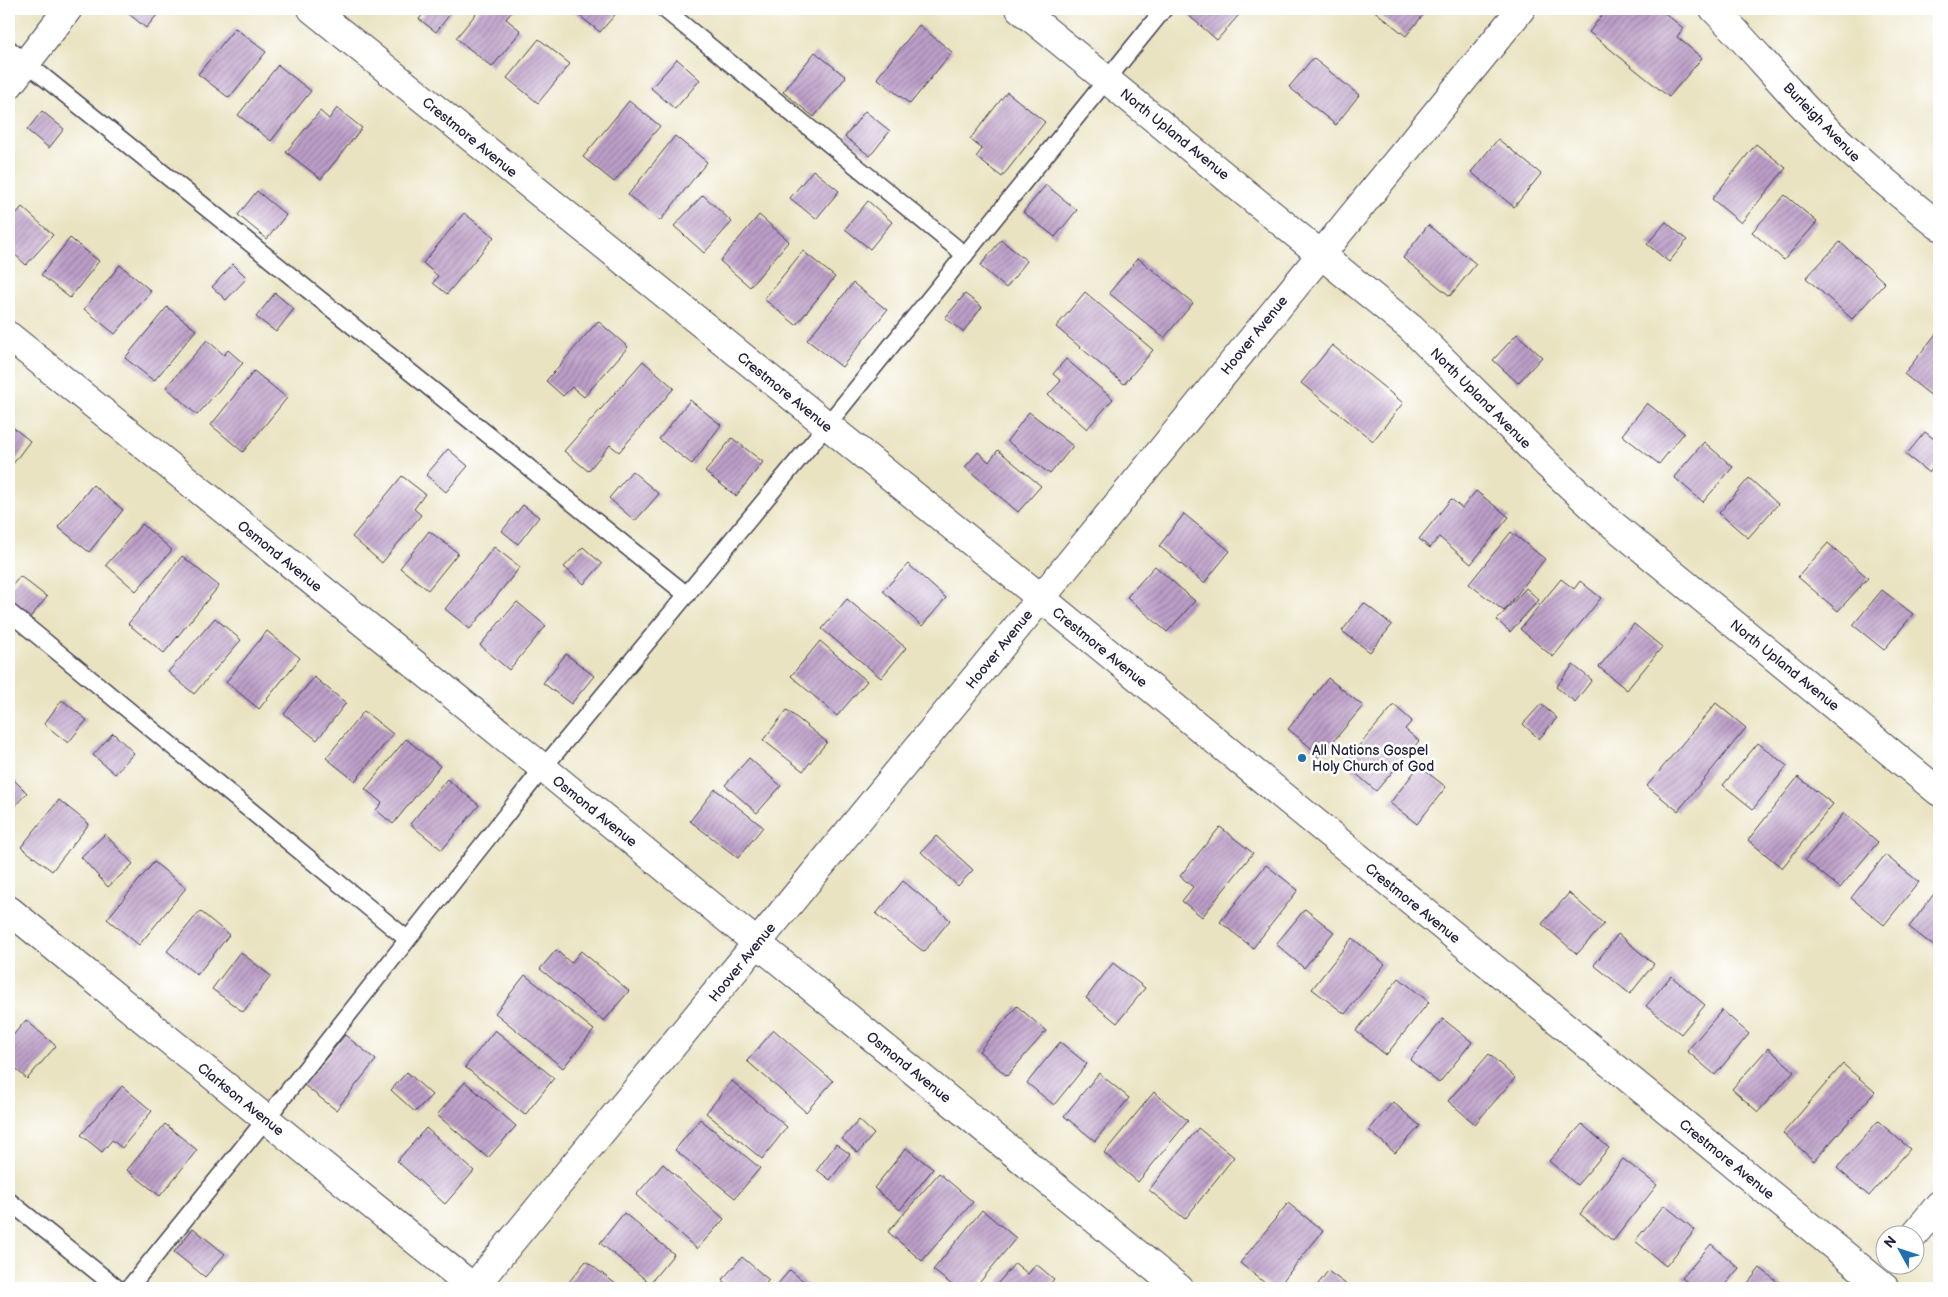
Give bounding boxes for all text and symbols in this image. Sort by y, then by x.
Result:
street label: Burleigh Avenue [1780,79,1864,166]
street label: North Upland Avenue [1117,85,1233,184]
street label: Crestmore Avenue [419,94,521,181]
street label: Hoover Avenue [1217,292,1291,378]
street label: North Upland Avenue [1427,344,1535,452]
street label: Crestmore Avenue [734,349,836,436]
street label: Osmond Avenue [234,517,325,596]
street label: Crestmore Avenue [1049,604,1151,691]
street label: Hoover Avenue [962,606,1036,692]
street label: North Upland Avenue [1727,616,1843,715]
place label: All Nations Gospel Holy Church of God [1312,742,1434,775]
marker: All Nations Gospel Holy Church of God [1296,752,1308,764]
street label: Osmond Avenue [549,772,640,851]
street label: Crestmore Avenue [1362,860,1464,947]
street label: Hoover Avenue [705,919,779,1005]
street label: Osmond Avenue [863,1028,954,1107]
street label: Clarkson Avenue [194,1059,287,1139]
street label: Crestmore Avenue [1676,1116,1778,1203]
north arrow [1876,1224,1926,1274]
text: N [1881,1232,1900,1251]

